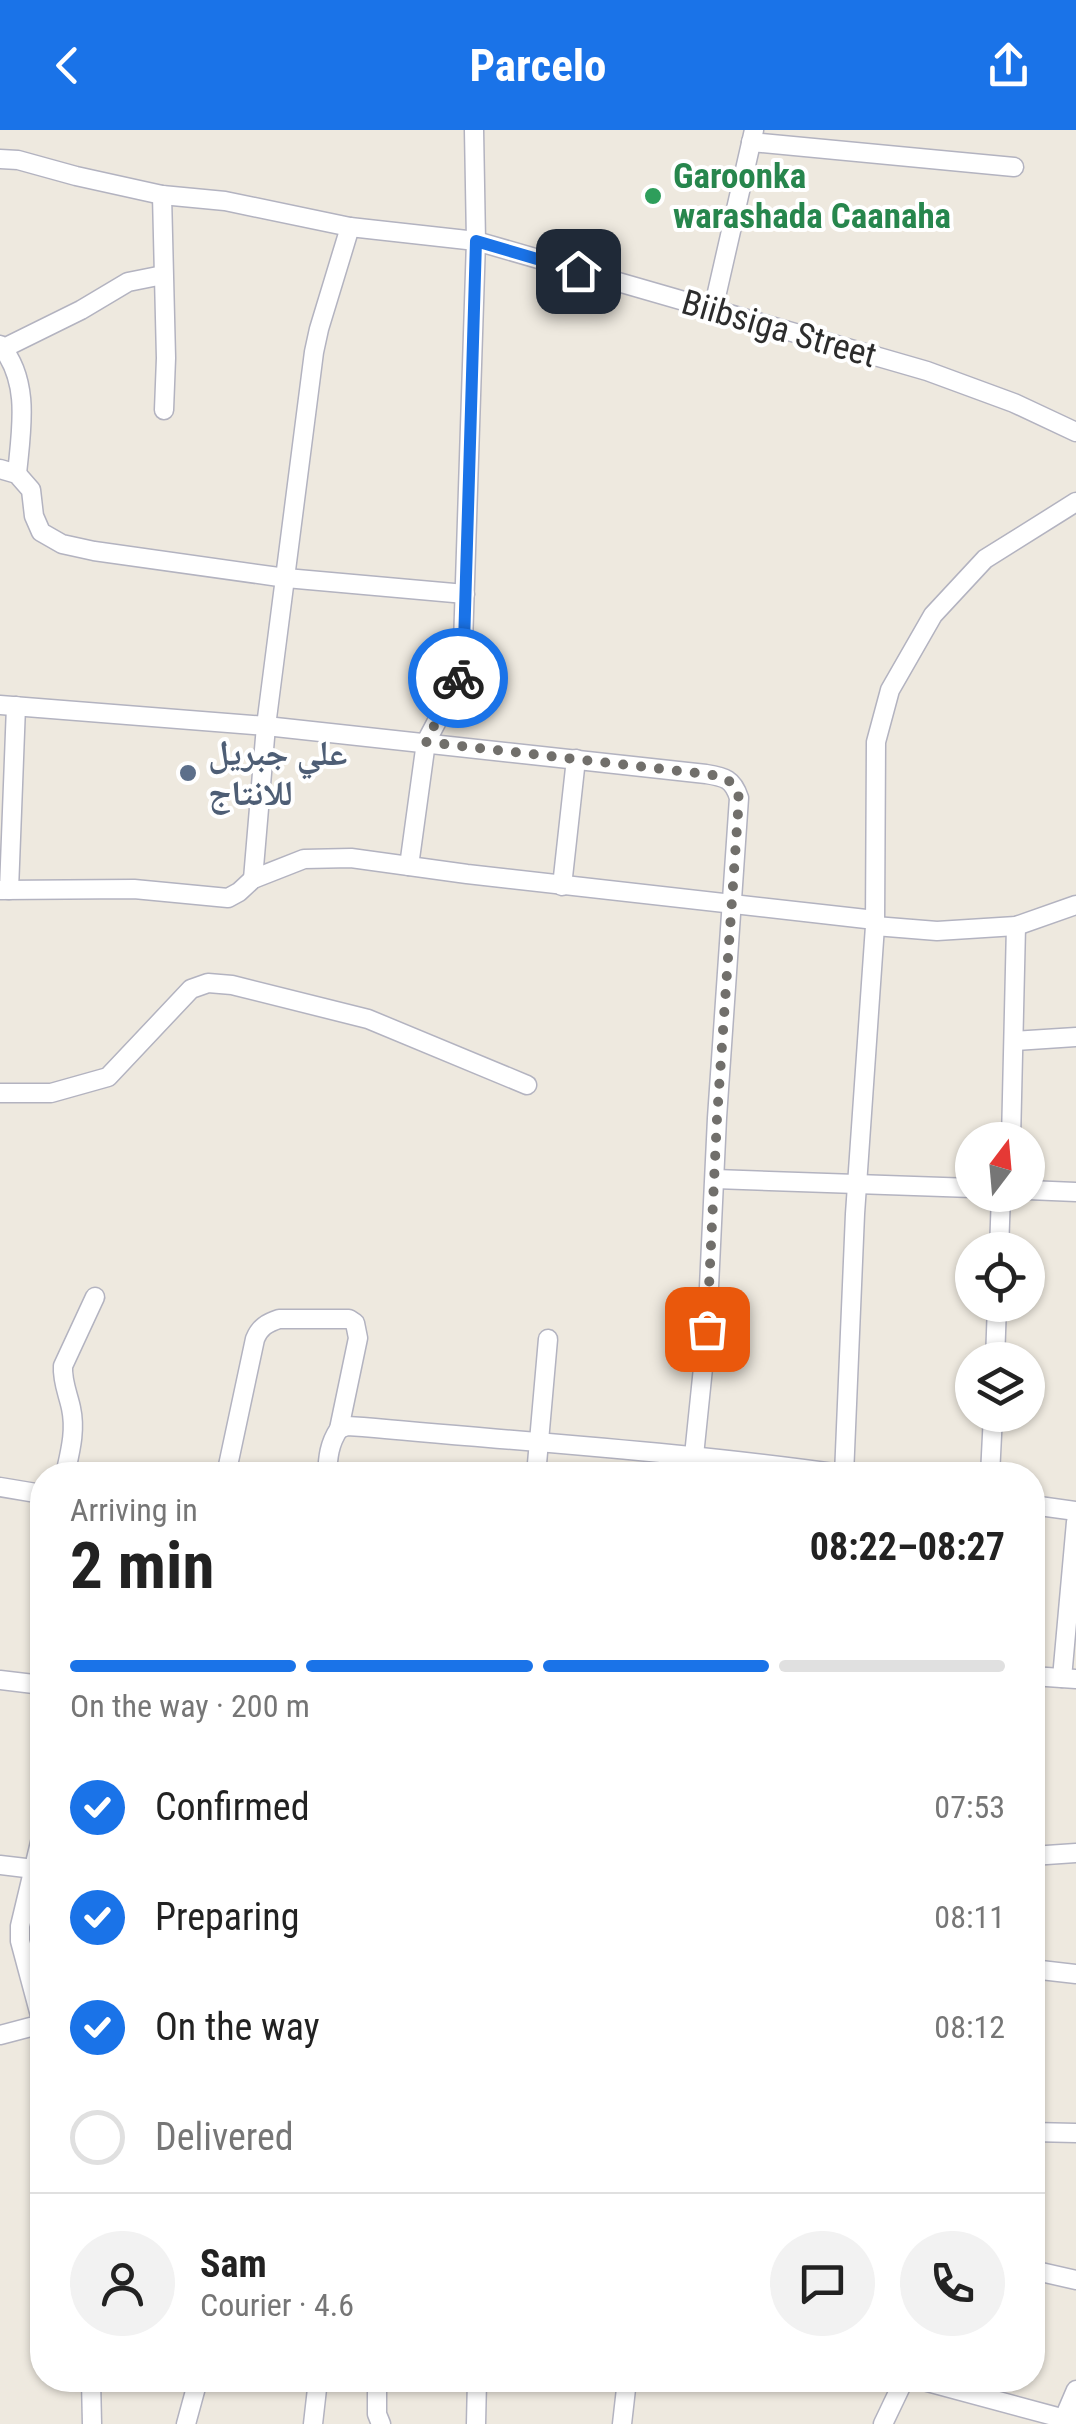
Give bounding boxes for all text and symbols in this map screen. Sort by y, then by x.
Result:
icon: back [40,38,95,93]
icon: share [981,38,1036,93]
text: Parcelo [470,39,606,92]
place label: Garoonka warashada Caanaha [673,156,951,237]
marker: Garoonka warashada Caanaha [642,185,664,207]
pin [536,229,621,314]
icon: home [551,244,606,299]
street label: Biibsiga Street [677,282,881,376]
courier [408,628,508,728]
icon: bike [431,651,486,706]
place label: علي جبريل للانتاج [208,733,347,815]
marker: علي جبريل للانتاج [177,762,199,784]
north arrow [955,1122,1045,1212]
map controls [955,1122,1045,1432]
button: locate [955,1232,1045,1322]
pin [665,1287,750,1372]
icon: bag [680,1302,735,1357]
button: layers [955,1342,1045,1432]
text: Arriving in [70,1491,198,1529]
text: 08:22–08:27 [810,1525,1005,1569]
text: 2 min [70,1528,214,1604]
text: On the way · 200 m [70,1687,310,1725]
icon: check [70,1780,125,1835]
text: Confirmed [155,1785,310,1829]
text: 07:53 [934,1788,1005,1826]
icon: check [70,1890,125,1945]
text: Preparing [155,1895,300,1939]
text: 08:11 [934,1898,1005,1936]
icon: check [70,2000,125,2055]
text: On the way [155,2005,320,2049]
text: 08:12 [934,2008,1005,2046]
text: Delivered [155,2115,294,2159]
button: person [70,2231,175,2336]
button: chat [770,2231,875,2336]
button: phone [900,2231,1005,2336]
text: Sam [200,2242,267,2286]
text: Courier · 4.6 [200,2286,354,2324]

